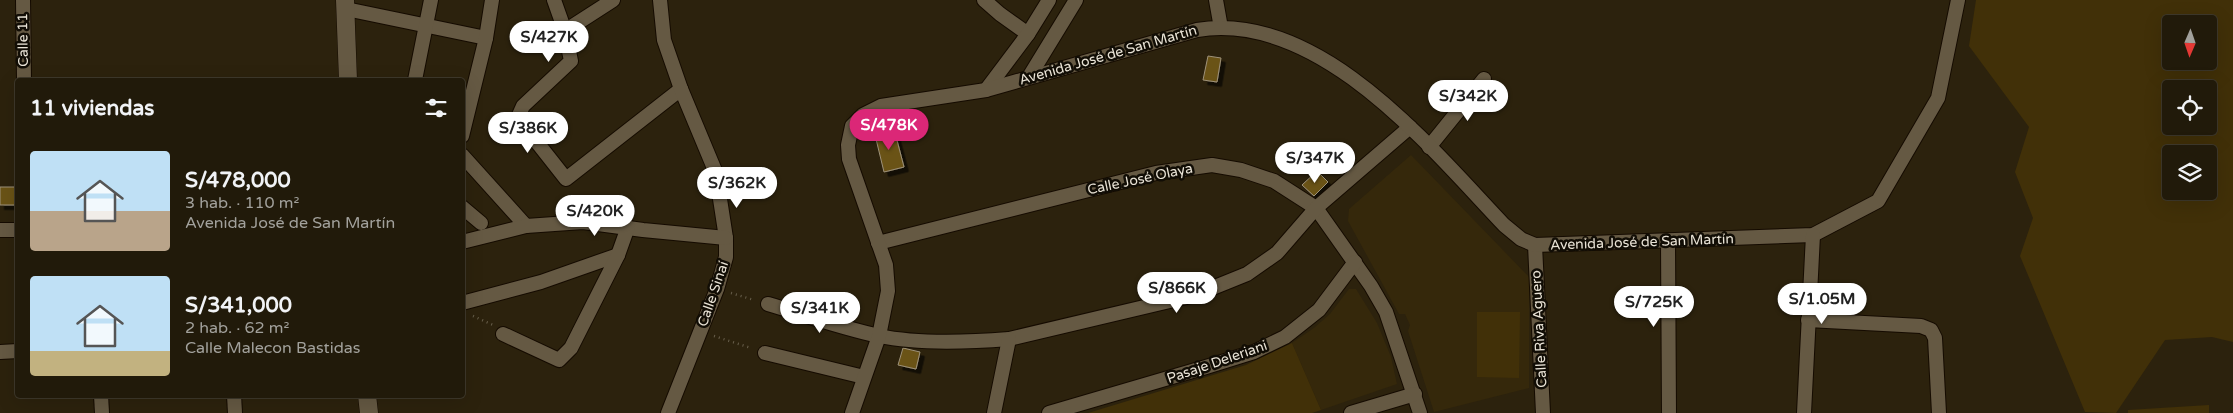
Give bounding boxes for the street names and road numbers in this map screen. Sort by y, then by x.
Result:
street label: Calle 11 [14,13,32,67]
street label: Avenida José de San Martín [1017,21,1199,89]
street label: Calle José Olaya [1086,160,1194,198]
street label: Avenida José de San Martín [1550,230,1734,254]
street label: Calle Sinaí [694,259,732,329]
street label: Calle Riva Aguero [1527,270,1551,388]
street label: Pasaje Deleriani [1165,337,1269,387]

